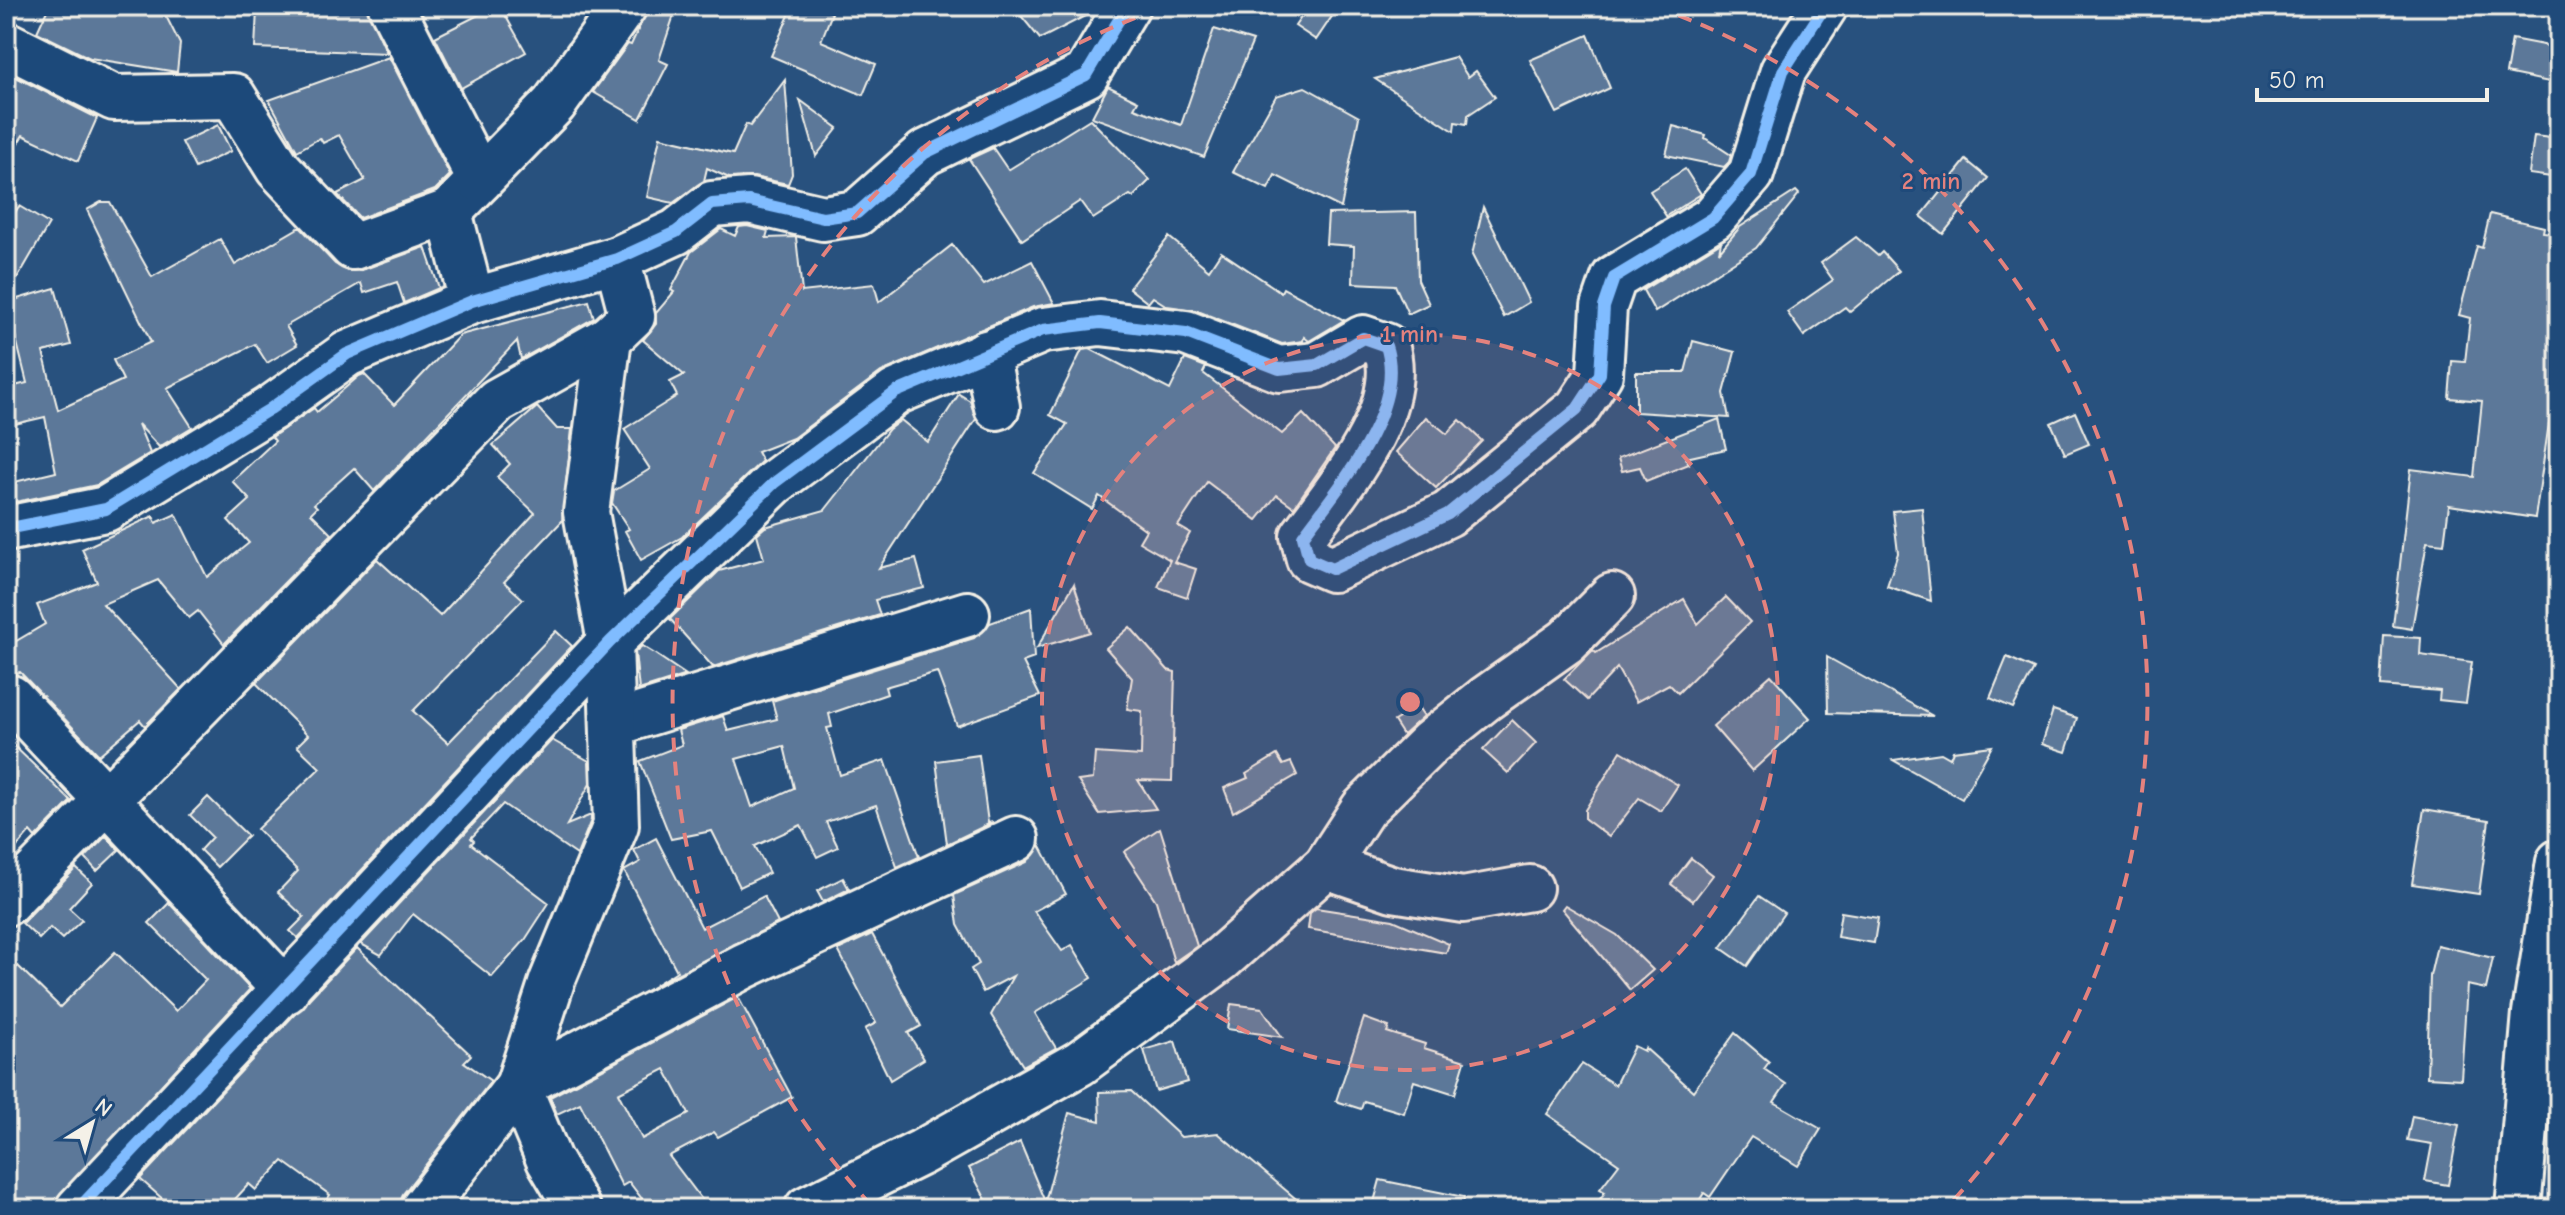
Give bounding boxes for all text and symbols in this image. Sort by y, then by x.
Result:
scale bar [2257,52,2487,102]
text: 50 m [2269,66,2325,94]
text: 2 min [1902,167,1960,195]
text: 1 min [1382,320,1438,348]
centre of rings [1396,688,1424,716]
north arrow [52,1083,132,1163]
text: N [90,1093,117,1123]

